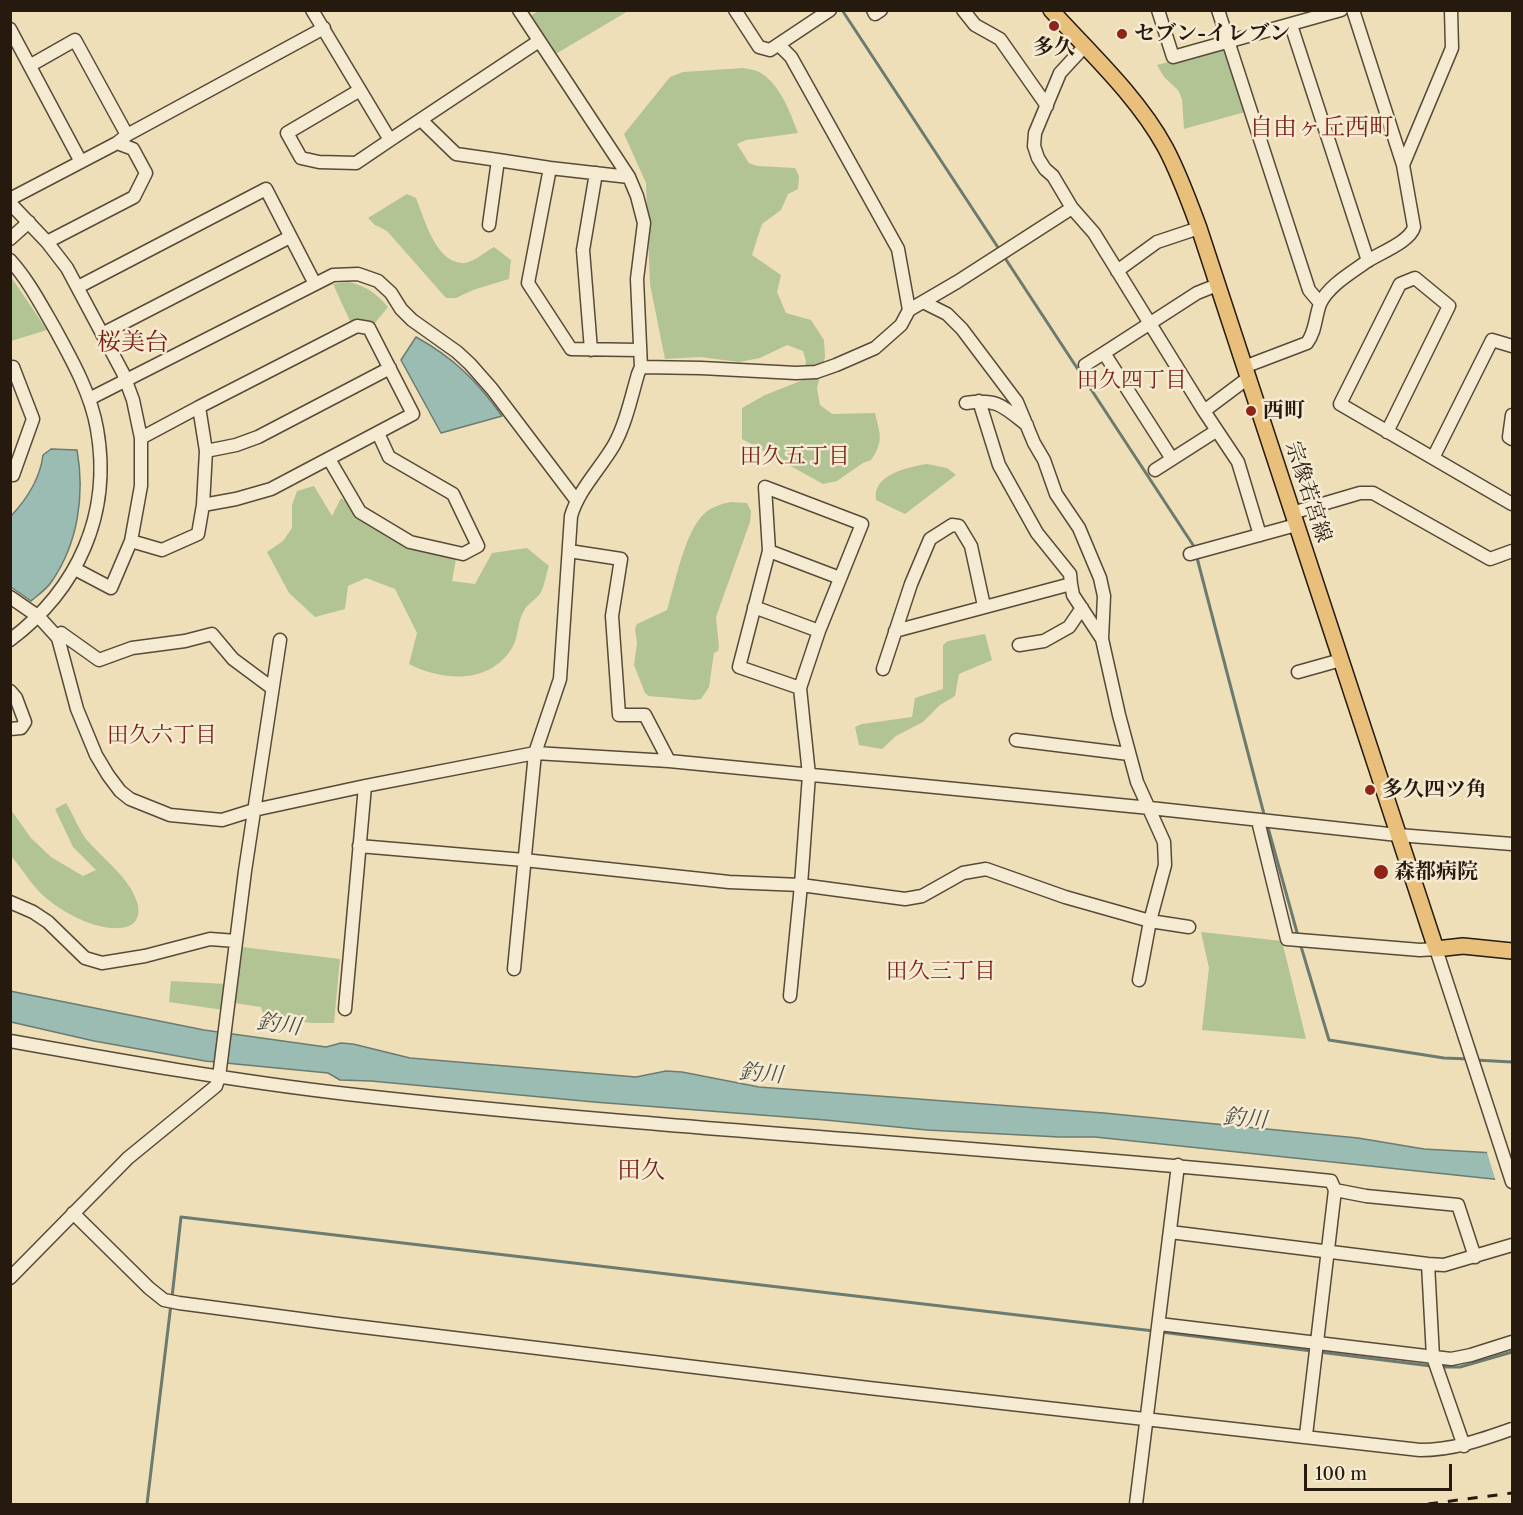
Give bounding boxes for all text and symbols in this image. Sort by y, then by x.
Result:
marker: 多久 [1047,19,1061,33]
place label: セブン-イレブン [1134,21,1290,47]
marker: セブン-イレブン [1115,27,1129,41]
place label: 多久 [1033,35,1075,61]
district label: 自由ヶ丘西町 [1249,114,1393,142]
district label: 桜美台 [97,329,169,357]
district label: 田久四丁目 [1077,368,1187,394]
place label: 西町 [1263,398,1305,424]
marker: 西町 [1244,404,1258,418]
street label: 宗像若宮線 [1280,438,1336,546]
district label: 田久五丁目 [740,444,850,470]
district label: 田久六丁目 [107,723,217,749]
place label: 多久四ツ角 [1382,777,1487,803]
marker: 多久四ツ角 [1363,783,1377,797]
place label: 森都病院 [1394,859,1478,885]
marker: 森都病院 [1372,863,1390,881]
district label: 田久三丁目 [886,959,996,985]
water label: 釣川 [255,1009,303,1041]
water label: 釣川 [738,1059,784,1089]
water label: 釣川 [1222,1104,1268,1134]
district label: 田久 [617,1157,665,1185]
scale bar [1307,1452,1456,1490]
text: 100 m [1315,1463,1367,1485]

